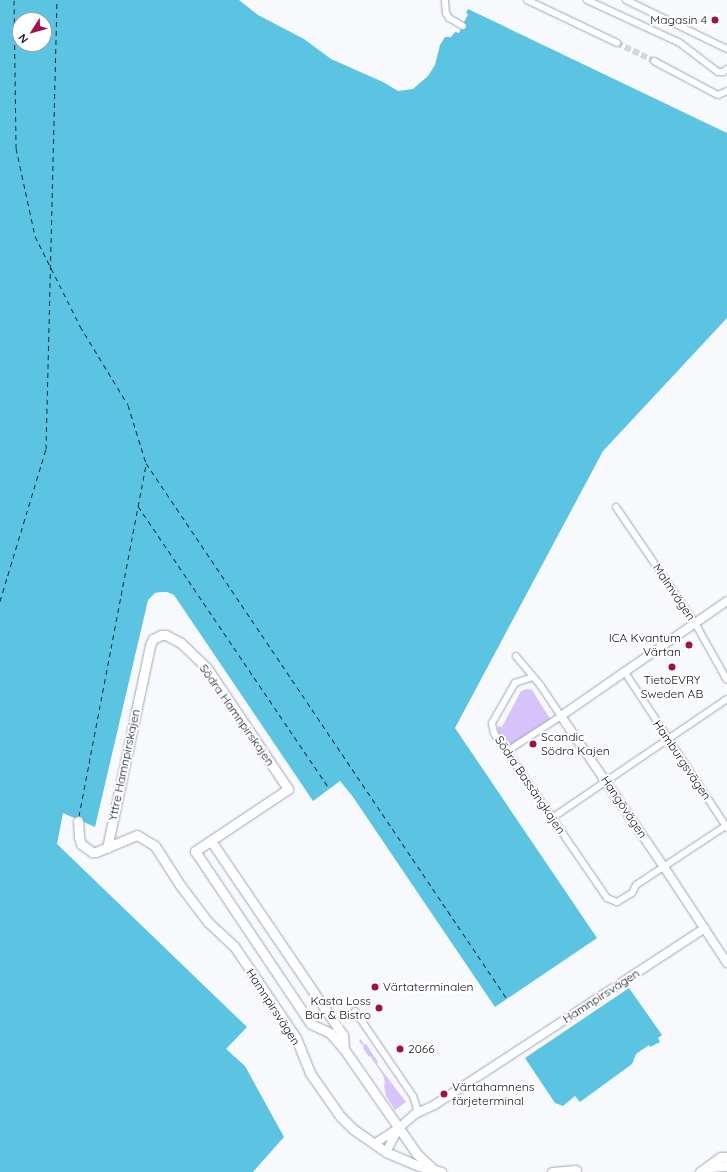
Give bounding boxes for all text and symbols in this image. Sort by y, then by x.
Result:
north arrow [12,12,52,52]
place label: Magasin 4 [650,13,707,27]
marker: Magasin 4 [710,15,720,25]
text: N [15,31,31,46]
street label: Malmvägen [650,561,698,623]
place label: ICA Kvantum Värtan [609,631,681,659]
marker: ICA Kvantum Värtan [684,640,694,650]
street label: Södra Hamnpirskajen [196,661,278,769]
marker: TietoEVRY Sweden AB [667,662,677,672]
place label: TietoEVRY Sweden AB [641,673,703,701]
street label: Yttre Hamnpirskajen [105,708,143,822]
street label: Hamburgsvägen [650,717,714,803]
place label: Scandic Södra Kajen [541,730,610,758]
street label: Södra Bassängkajen [492,733,568,837]
marker: Scandic Södra Kajen [528,739,538,749]
street label: Hangövägen [598,773,650,841]
street label: Hamnpirsvägen [243,966,303,1048]
street label: Hamnpirsvägen [560,966,642,1026]
place label: Värtaterminalen [383,980,474,994]
marker: Värtaterminalen [370,982,380,992]
place label: Kasta Loss Bar & Bistro [305,994,371,1022]
marker: Kasta Loss Bar & Bistro [374,1003,384,1013]
place label: 2066 [408,1042,435,1056]
marker: 2066 [395,1044,405,1054]
place label: Värtahamnens färjeterminal [452,1080,534,1108]
marker: Värtahamnens färjeterminal [439,1089,449,1099]

